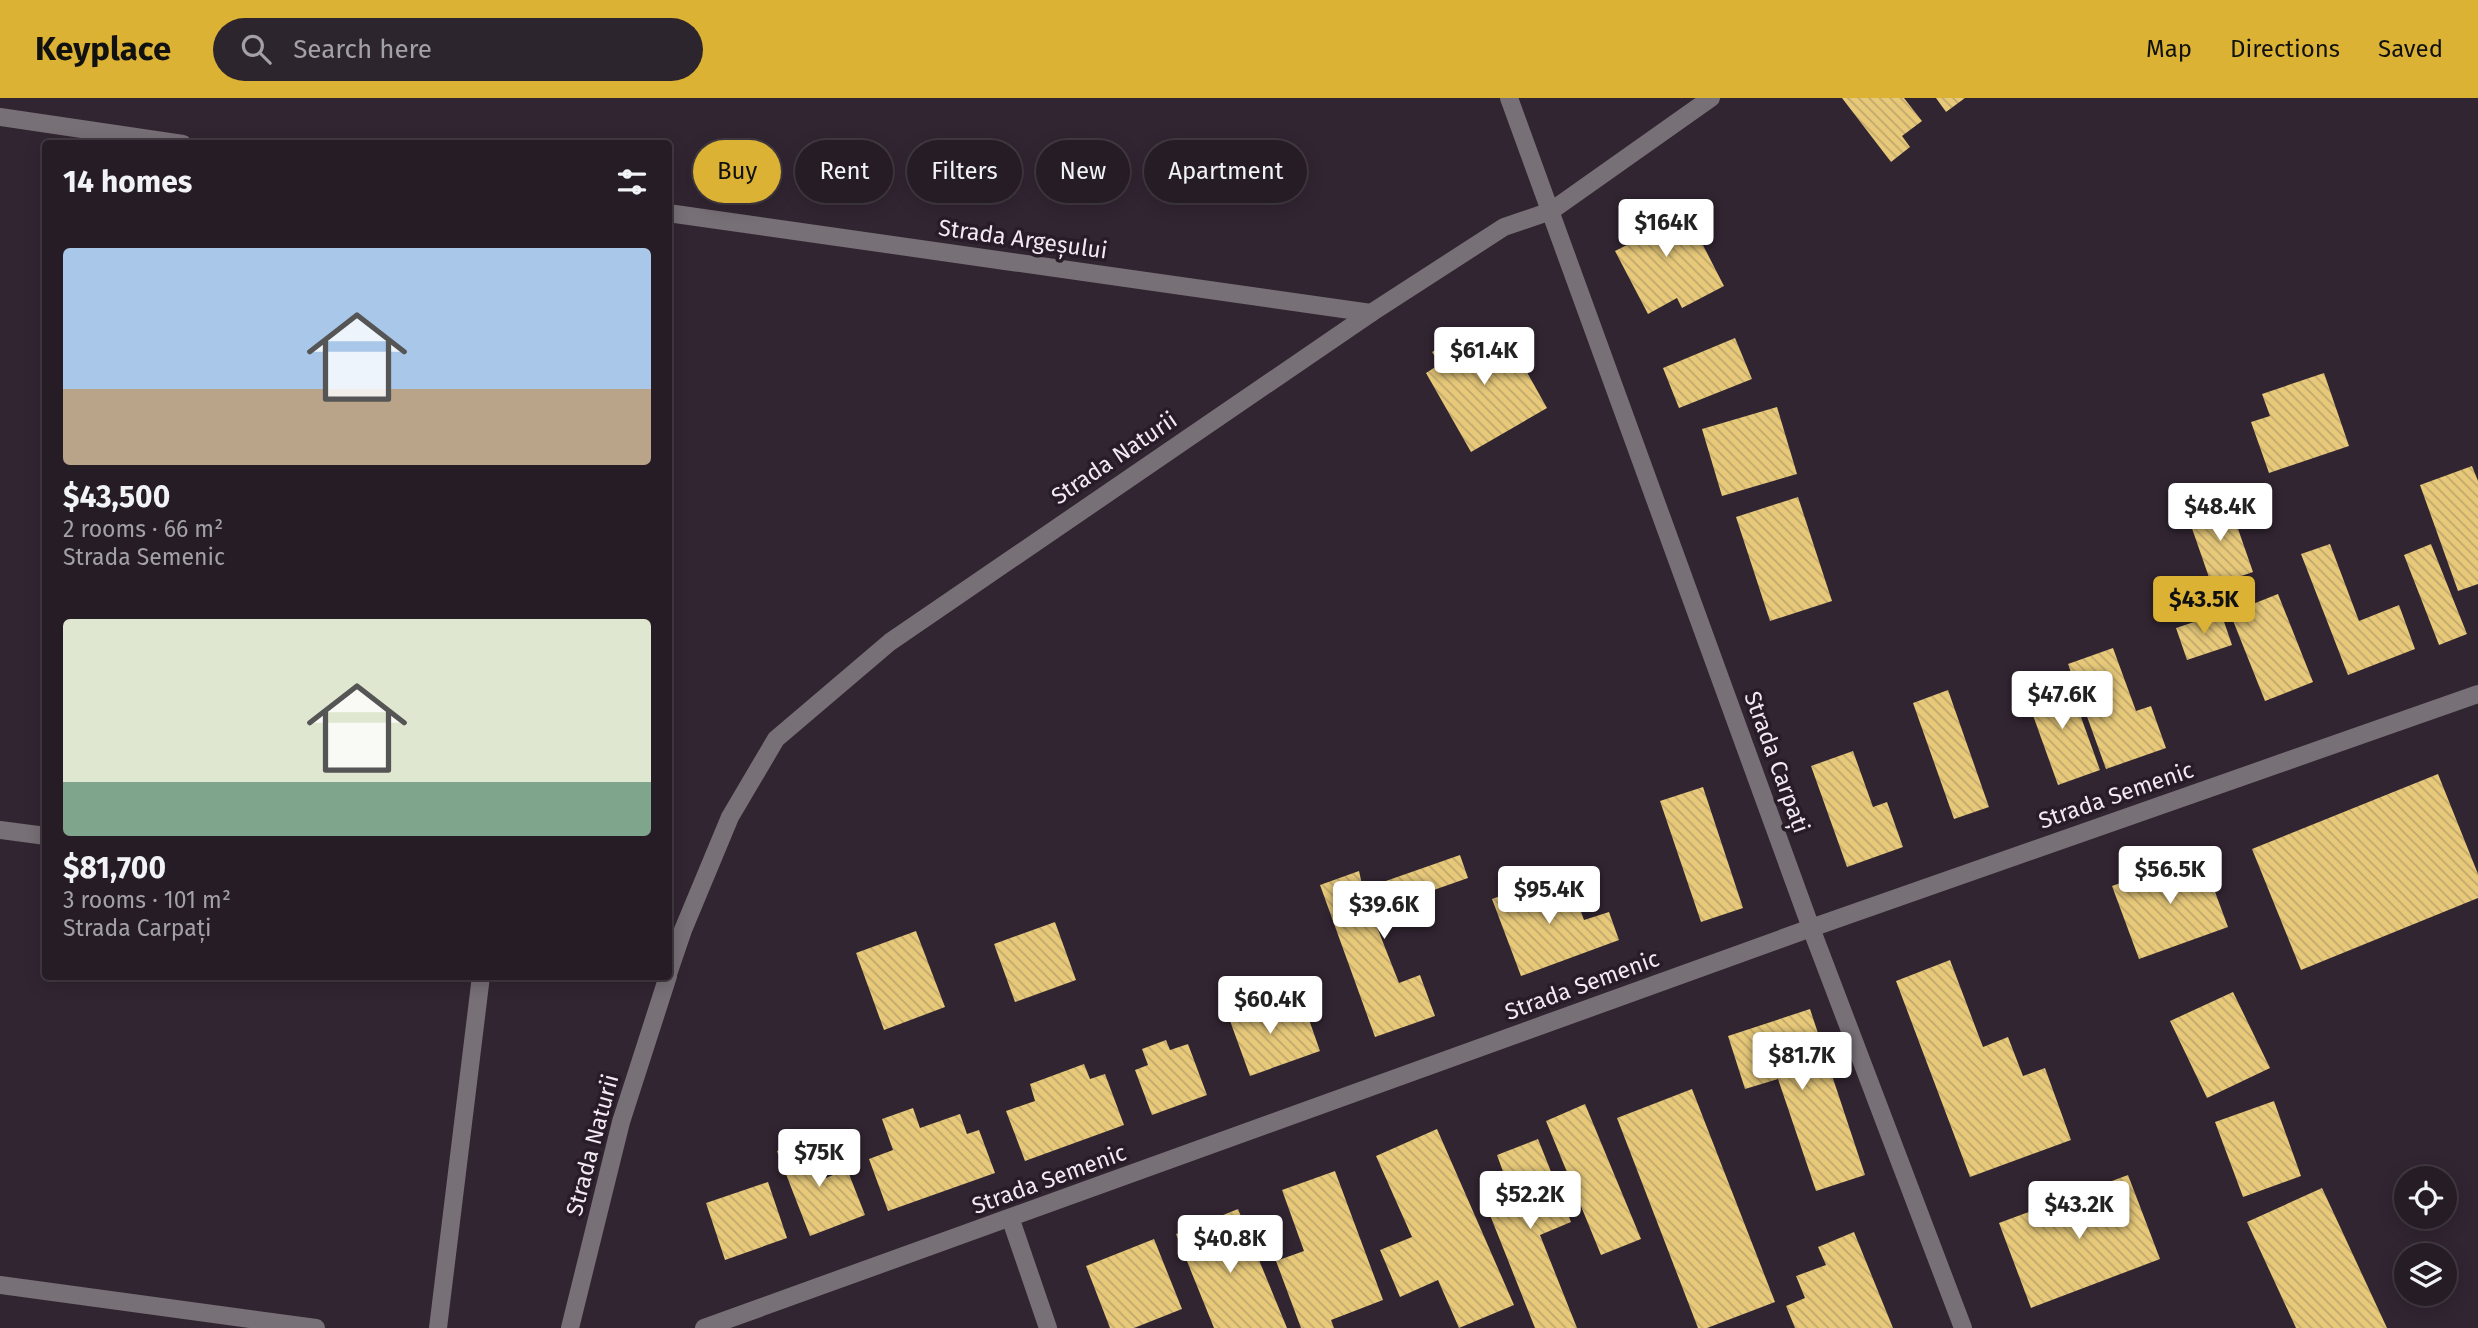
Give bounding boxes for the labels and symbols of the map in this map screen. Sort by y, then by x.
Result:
pin: $164K [1617,200,1715,259]
street label: Strada Argeșului [937,213,1109,266]
pin: $61.4K [1427,328,1541,387]
street label: Strada Naturii [1046,406,1182,510]
pin: $48.4K [2163,484,2277,543]
pin: $43.5K [2147,576,2261,636]
pin: $47.6K [2005,672,2119,731]
street label: Strada Carpați [1737,687,1816,837]
street label: Strada Semenic [2035,755,2197,835]
pin: $56.5K [2113,846,2227,906]
pin: $95.4K [1492,866,1606,926]
pin: $39.6K [1327,882,1441,941]
street label: Strada Semenic [1501,944,1663,1026]
pin: $60.4K [1213,976,1327,1036]
pin: $81.7K [1745,1032,1859,1092]
street label: Strada Naturii [560,1071,624,1219]
pin: $75K [778,1130,860,1189]
street label: Strada Semenic [968,1138,1130,1220]
pin: $52.2K [1473,1172,1587,1231]
pin: $43.2K [2022,1182,2136,1241]
pin: $40.8K [1173,1216,1287,1275]

